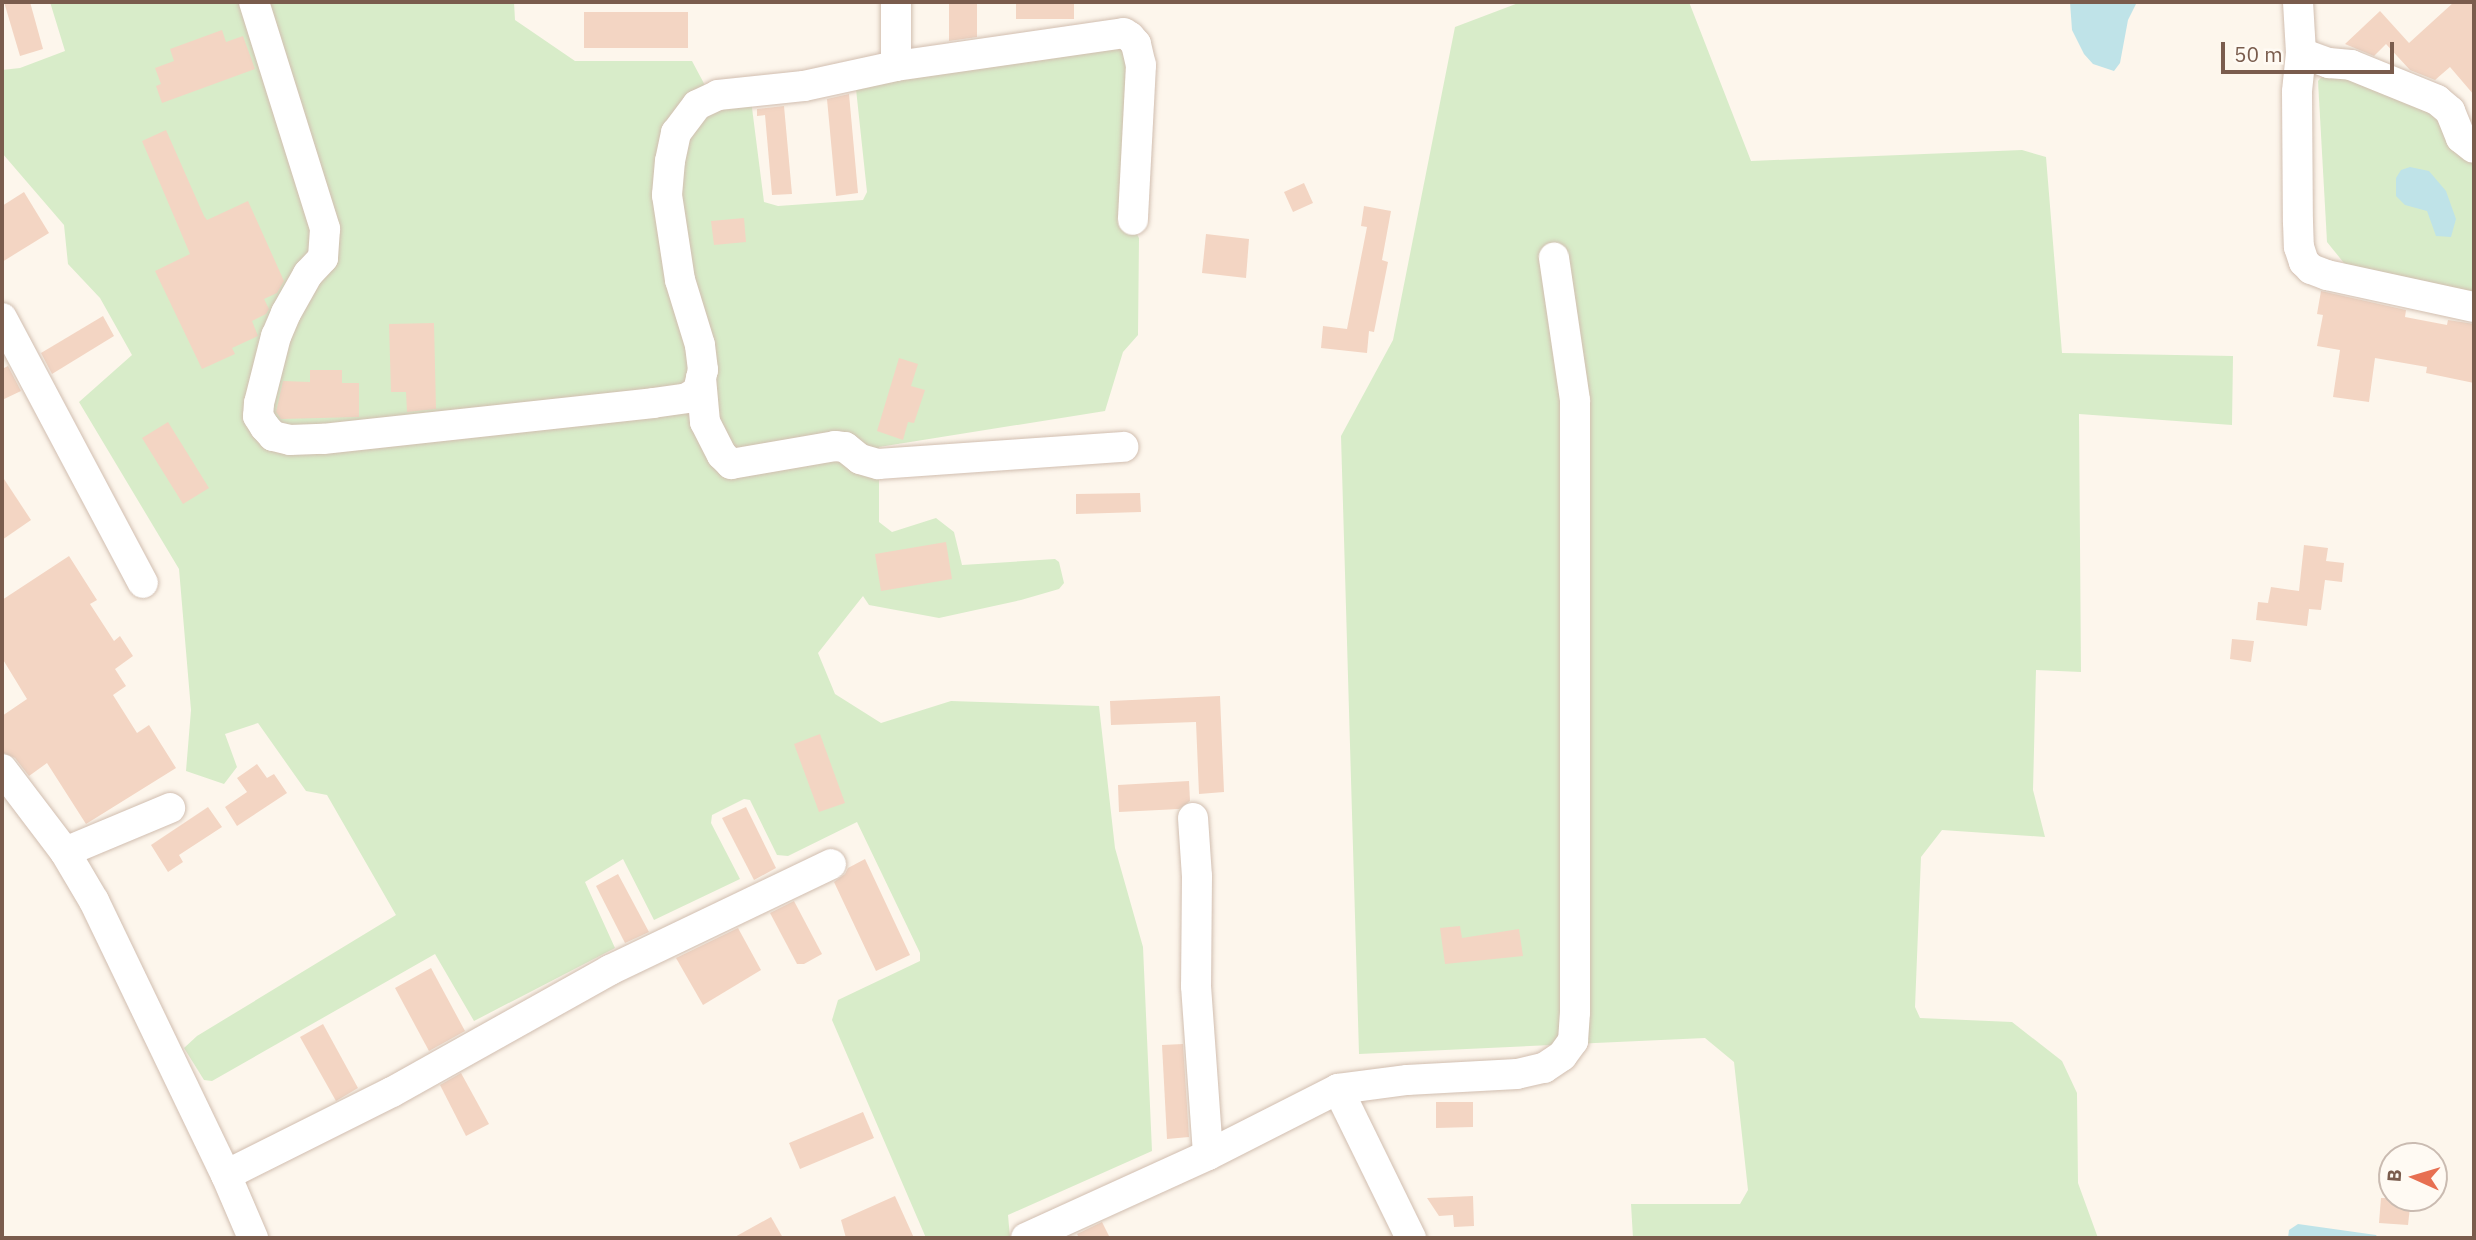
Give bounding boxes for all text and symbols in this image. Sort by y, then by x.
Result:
scale bar [2224,28,2397,72]
text: 50 m [2234,40,2283,68]
north arrow [2378,1142,2448,1212]
text: B [2382,1169,2406,1183]

